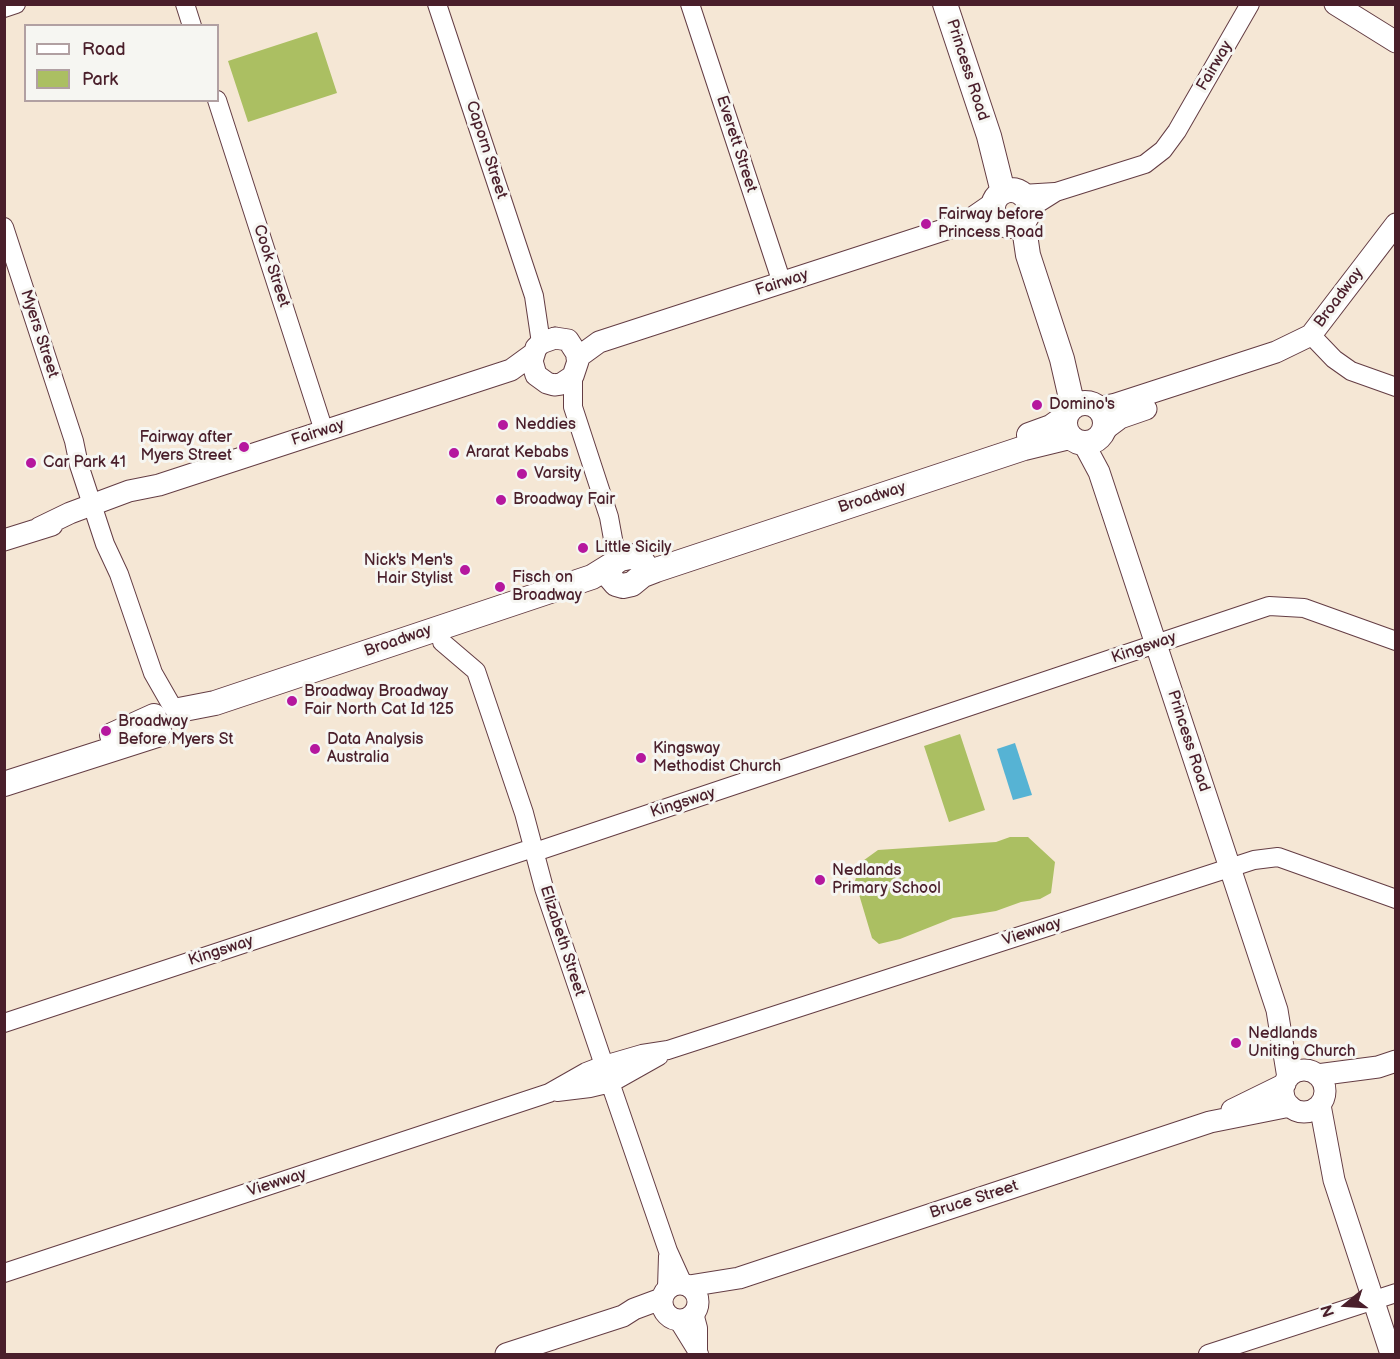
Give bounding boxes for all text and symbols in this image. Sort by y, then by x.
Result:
street label: Princess Road [942,17,992,123]
legend [24,24,219,102]
street label: Fairway [1193,38,1237,94]
text: Road [82,39,126,60]
text: Park [82,69,118,90]
street label: Everett Street [711,93,761,195]
street label: Caporn Street [461,99,511,201]
place label: Fairway before Princess Road [938,205,1044,243]
marker: Fairway before Princess Road [919,217,933,231]
street label: Cook Street [249,222,293,310]
street label: Broadway [1310,264,1368,332]
street label: Fairway [753,265,811,301]
street label: Myers Street [16,288,62,380]
place label: Domino's [1049,395,1115,415]
marker: Domino's [1030,398,1044,412]
street label: Fairway [289,415,347,451]
place label: Neddies [515,415,576,435]
marker: Neddies [496,418,510,432]
place label: Fairway after Myers Street [139,428,232,466]
marker: Fairway after Myers Street [237,440,251,454]
place label: Ararat Kebabs [466,443,569,463]
marker: Ararat Kebabs [447,446,461,460]
place label: Car Park 41 [43,453,126,473]
marker: Car Park 41 [24,456,38,470]
place label: Varsity [534,464,581,484]
marker: Varsity [515,467,529,481]
street label: Broadway [836,478,908,518]
place label: Broadway Fair [513,490,615,510]
marker: Broadway Fair [494,493,508,507]
place label: Little Sicily [595,538,672,558]
marker: Little Sicily [576,541,590,555]
place label: Nick's Men's Hair Stylist [364,551,453,589]
marker: Nick's Men's Hair Stylist [458,563,472,577]
place label: Fisch on Broadway [512,568,582,606]
marker: Fisch on Broadway [493,580,507,594]
street label: Broadway [362,621,434,661]
street label: Kingsway [1109,628,1179,668]
place label: Broadway Broadway Fair North Cat Id 125 [304,682,454,720]
street label: Princess Road [1163,688,1213,794]
marker: Broadway Broadway Fair North Cat Id 125 [285,694,299,708]
place label: Broadway Before Myers St [118,712,233,750]
marker: Broadway Before Myers St [99,724,113,738]
place label: Data Analysis Australia [327,730,423,768]
place label: Kingsway Methodist Church [653,739,781,777]
marker: Data Analysis Australia [308,742,322,756]
marker: Kingsway Methodist Church [634,751,648,765]
street label: Kingsway [648,784,718,822]
place label: Nedlands Primary School [832,861,941,899]
marker: Nedlands Primary School [813,873,827,887]
street label: Elizabeth Street [535,883,589,999]
street label: Viewway [1000,913,1064,951]
street label: Kingsway [186,932,256,970]
place label: Nedlands Uniting Church [1248,1024,1356,1062]
marker: Nedlands Uniting Church [1229,1036,1243,1050]
street label: Viewway [245,1164,309,1202]
street label: Bruce Street [927,1177,1021,1223]
north arrow [1316,1275,1376,1335]
text: N [1318,1302,1339,1319]

